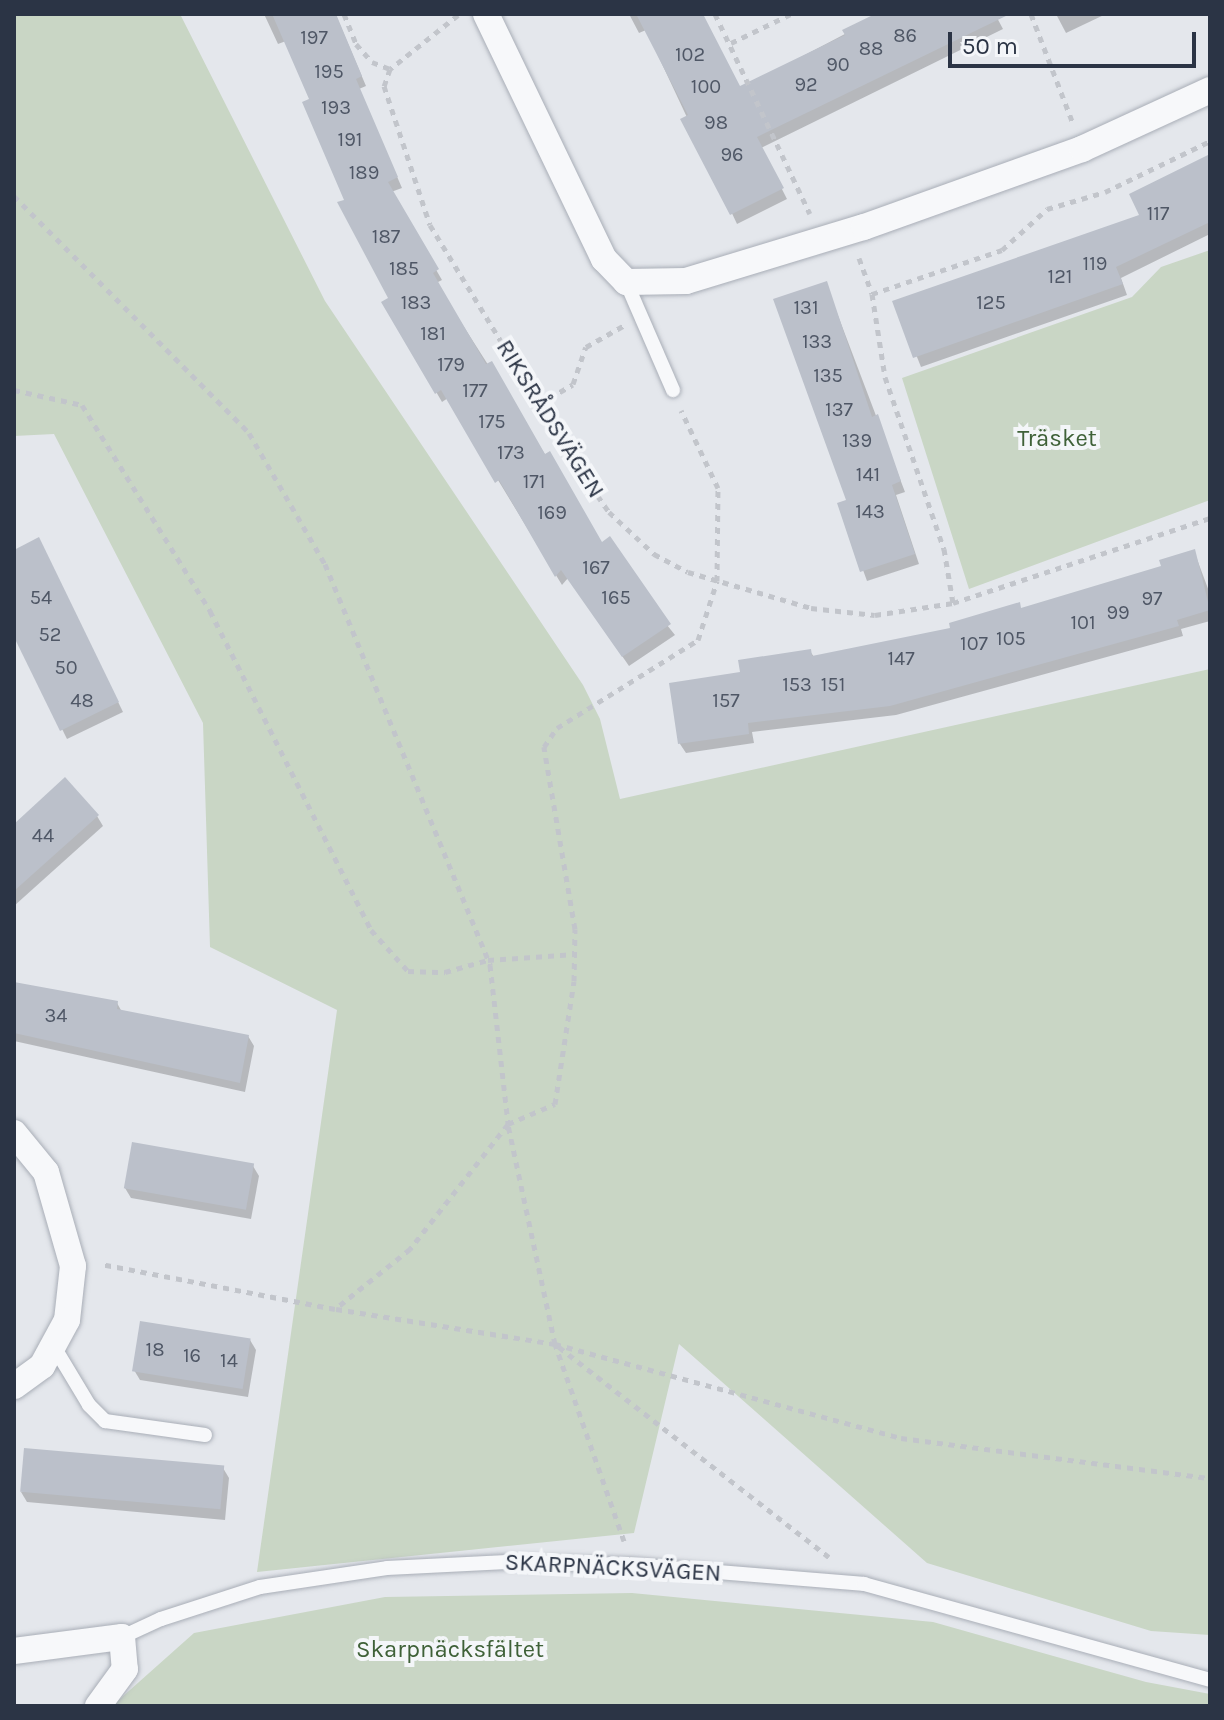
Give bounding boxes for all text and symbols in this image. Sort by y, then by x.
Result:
scale bar [952,16,1200,66]
house number: 86 [893,23,917,47]
house number: 197 [300,25,328,49]
text: 50 m [962,32,1018,60]
house number: 88 [859,36,883,60]
house number: 102 [675,42,705,66]
house number: 90 [826,52,850,76]
house number: 195 [314,59,344,83]
house number: 92 [794,72,818,96]
house number: 100 [691,74,721,98]
house number: 193 [321,95,351,119]
house number: 98 [704,110,728,134]
house number: 191 [338,127,362,151]
house number: 96 [720,142,744,166]
house number: 189 [349,160,379,184]
house number: 117 [1147,201,1169,225]
house number: 187 [372,224,400,248]
house number: 119 [1083,251,1107,275]
house number: 185 [389,256,419,280]
house number: 121 [1048,264,1072,288]
house number: 183 [401,290,431,314]
house number: 125 [976,290,1006,314]
house number: 131 [793,295,819,319]
house number: 181 [420,321,446,345]
house number: 133 [802,329,832,353]
street label: RIKSRÅDSVÄGEN [490,335,610,503]
house number: 179 [437,352,465,376]
house number: 135 [813,363,843,387]
house number: 177 [462,378,488,402]
house number: 137 [825,397,853,421]
house number: 175 [478,409,506,433]
park label: Träsket [1017,425,1097,453]
house number: 139 [842,428,872,452]
house number: 173 [497,440,525,464]
house number: 141 [856,462,880,486]
house number: 171 [523,469,545,493]
house number: 143 [855,499,885,523]
house number: 169 [537,500,567,524]
house number: 167 [582,555,610,579]
house number: 54 [30,585,52,609]
house number: 165 [601,585,631,609]
house number: 97 [1142,586,1162,610]
house number: 99 [1106,600,1130,624]
house number: 101 [1070,610,1096,634]
house number: 52 [39,622,61,646]
house number: 105 [996,626,1026,650]
house number: 107 [960,631,988,655]
house number: 147 [887,646,915,670]
house number: 50 [54,655,78,679]
house number: 153 [782,672,812,696]
house number: 151 [821,672,845,696]
house number: 48 [70,688,94,712]
house number: 157 [712,688,740,712]
house number: 44 [32,823,54,847]
house number: 34 [45,1003,67,1027]
house number: 18 [146,1337,164,1361]
house number: 16 [183,1343,201,1367]
house number: 14 [220,1348,238,1372]
street label: SKARPNÄCKSVÄGEN [504,1548,722,1588]
park label: Skarpnäcksfältet [356,1636,544,1664]

